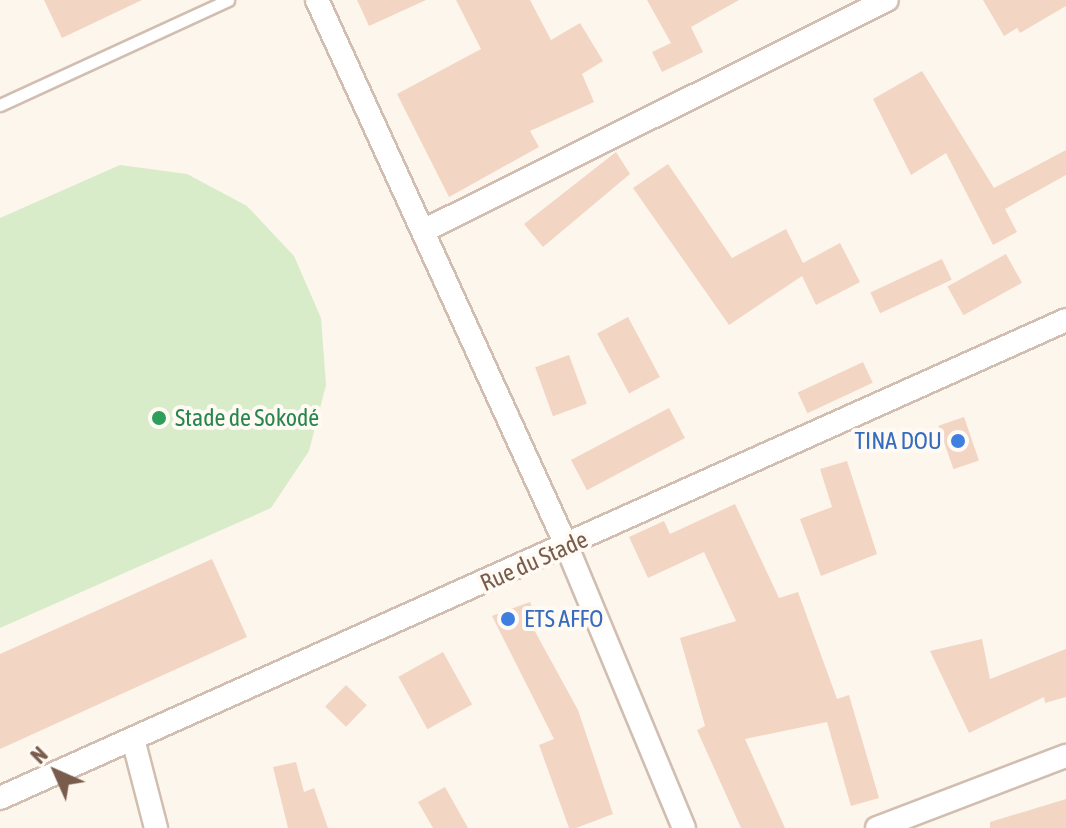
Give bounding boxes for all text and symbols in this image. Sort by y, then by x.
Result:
place label: Stade de Sokodé [175,404,319,432]
marker: Stade de Sokodé [150,409,168,427]
place label: TINA DOU [855,427,942,455]
marker: TINA DOU [949,432,967,450]
street label: Rue du Stade [476,525,592,597]
place label: ETS AFFO [524,605,603,633]
marker: ETS AFFO [499,610,517,628]
north arrow [16,732,96,812]
text: N [25,741,53,769]

